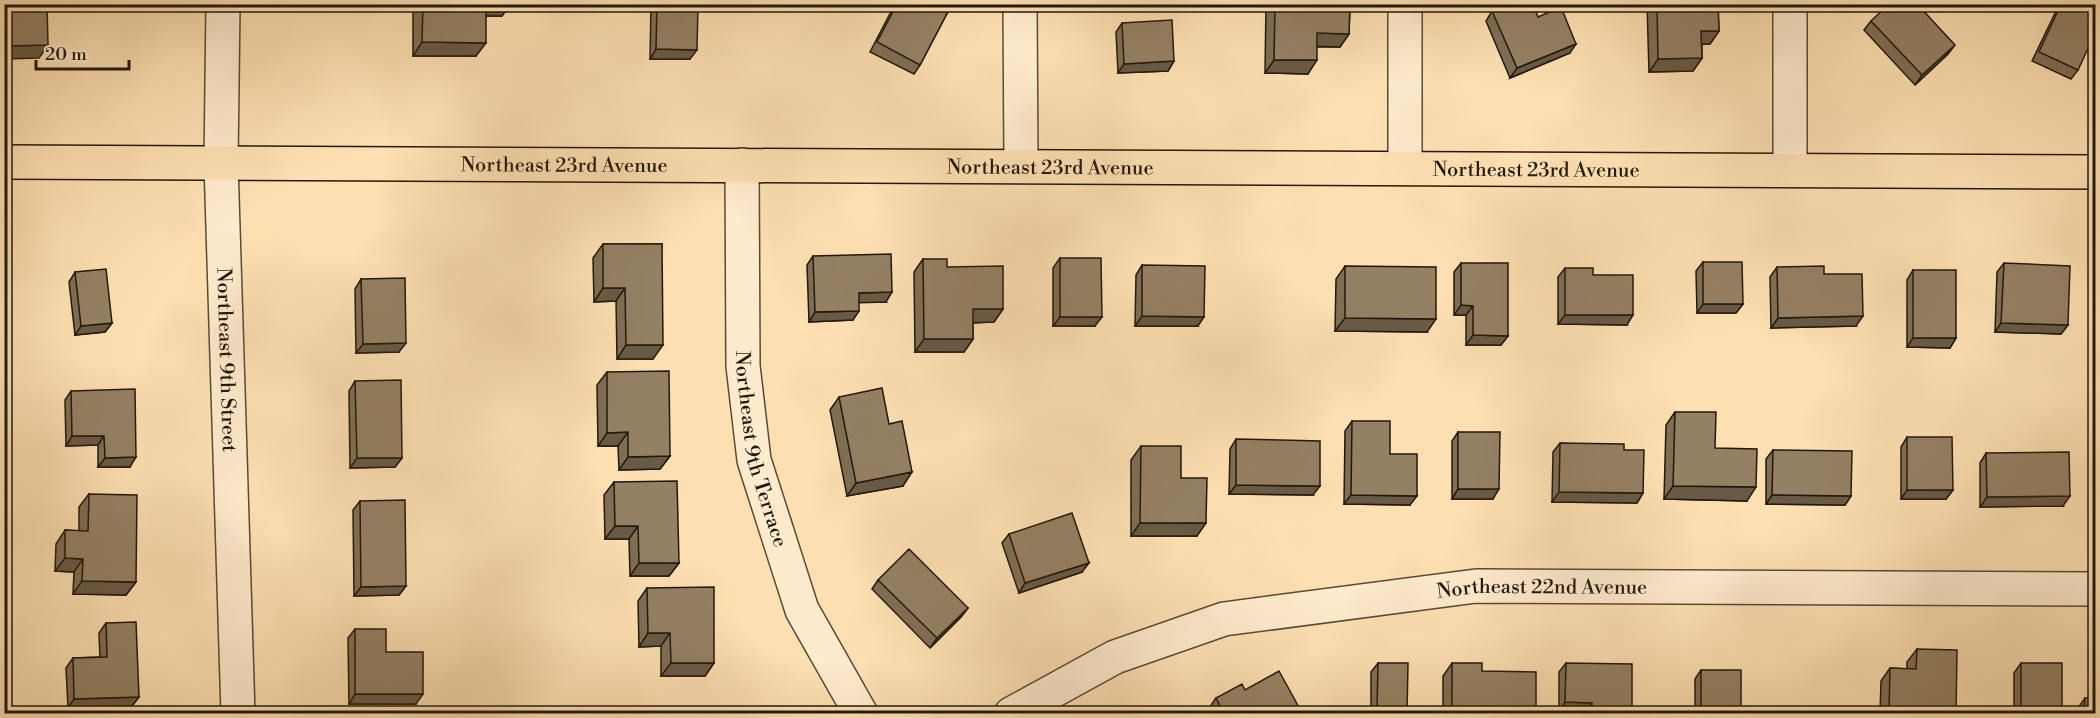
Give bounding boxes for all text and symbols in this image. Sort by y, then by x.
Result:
scale bar [36,33,129,71]
text: 20 m [45,43,87,66]
street label: Northeast 23rd Avenue [460,153,668,179]
street label: Northeast 23rd Avenue [946,156,1154,181]
street label: Northeast 23rd Avenue [1432,158,1640,184]
street label: Northeast 9th Street [210,267,241,453]
street label: Northeast 9th Terrace [729,351,792,551]
street label: Northeast 22nd Avenue [1435,575,1647,605]

